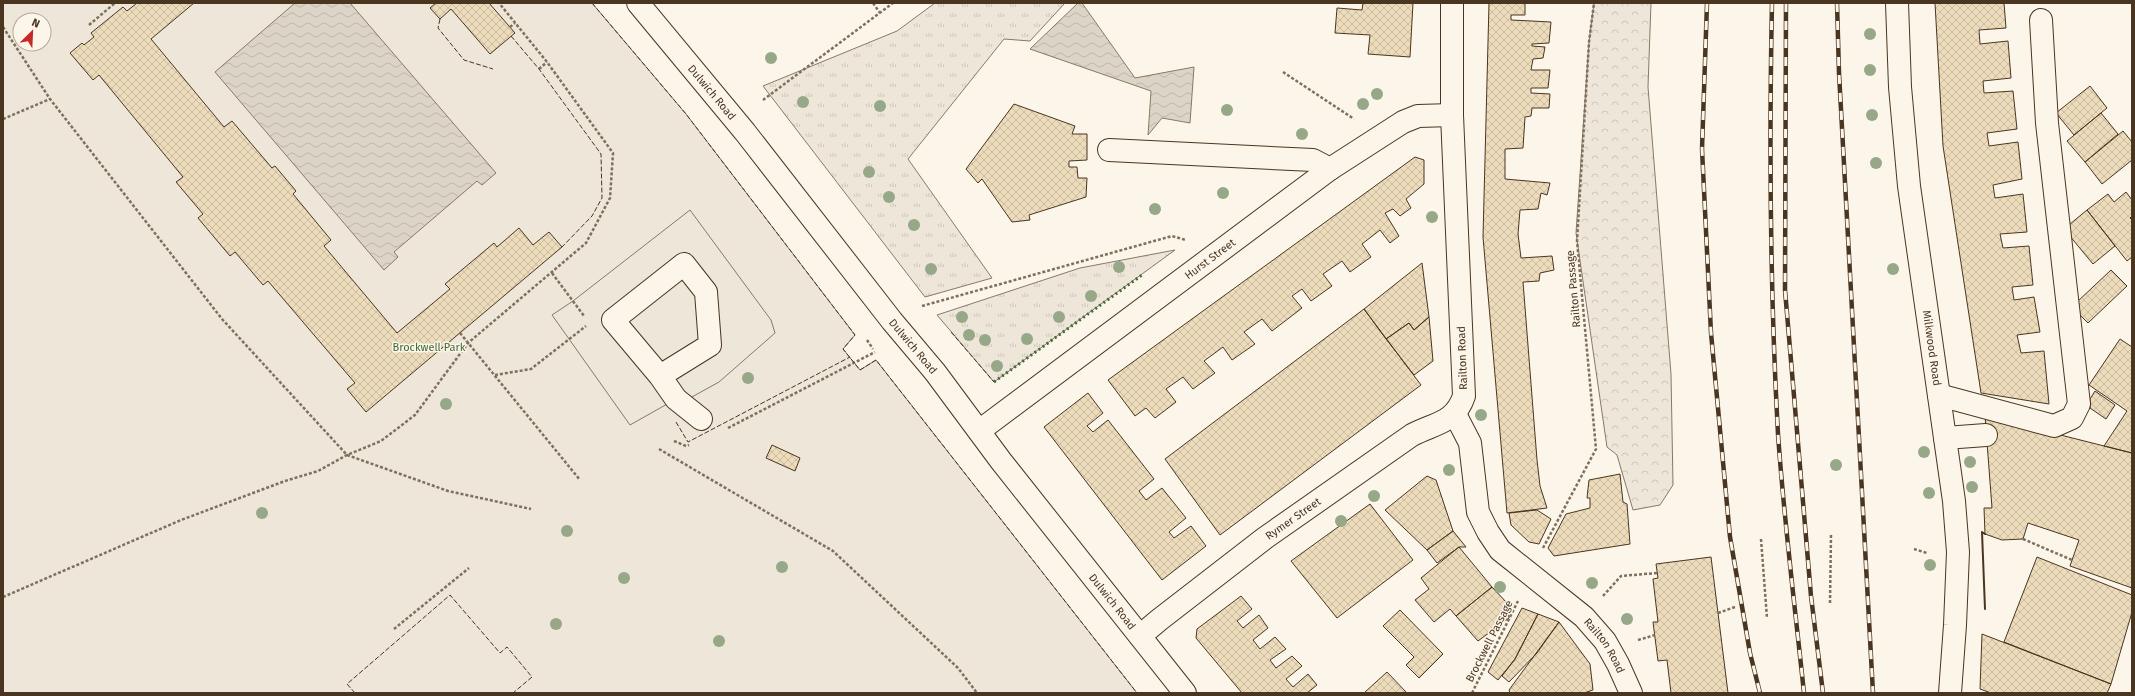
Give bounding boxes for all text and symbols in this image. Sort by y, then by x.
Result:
north arrow [12,12,52,52]
text: N [30,16,42,31]
street label: Dulwich Road [685,62,738,123]
street label: Hurst Street [1182,236,1238,282]
street label: Railton Passage [1564,250,1583,328]
street label: Milkwood Road [1920,309,1943,387]
street label: Dulwich Road [886,316,940,377]
street label: Railton Road [1455,326,1470,390]
park label: Brockwell Park [393,341,466,354]
street label: Rymer Street [1263,495,1323,543]
street label: Dulwich Road [1086,571,1138,632]
street label: Brockwell Passage [1463,598,1516,684]
street label: Railton Road [1581,616,1627,675]

